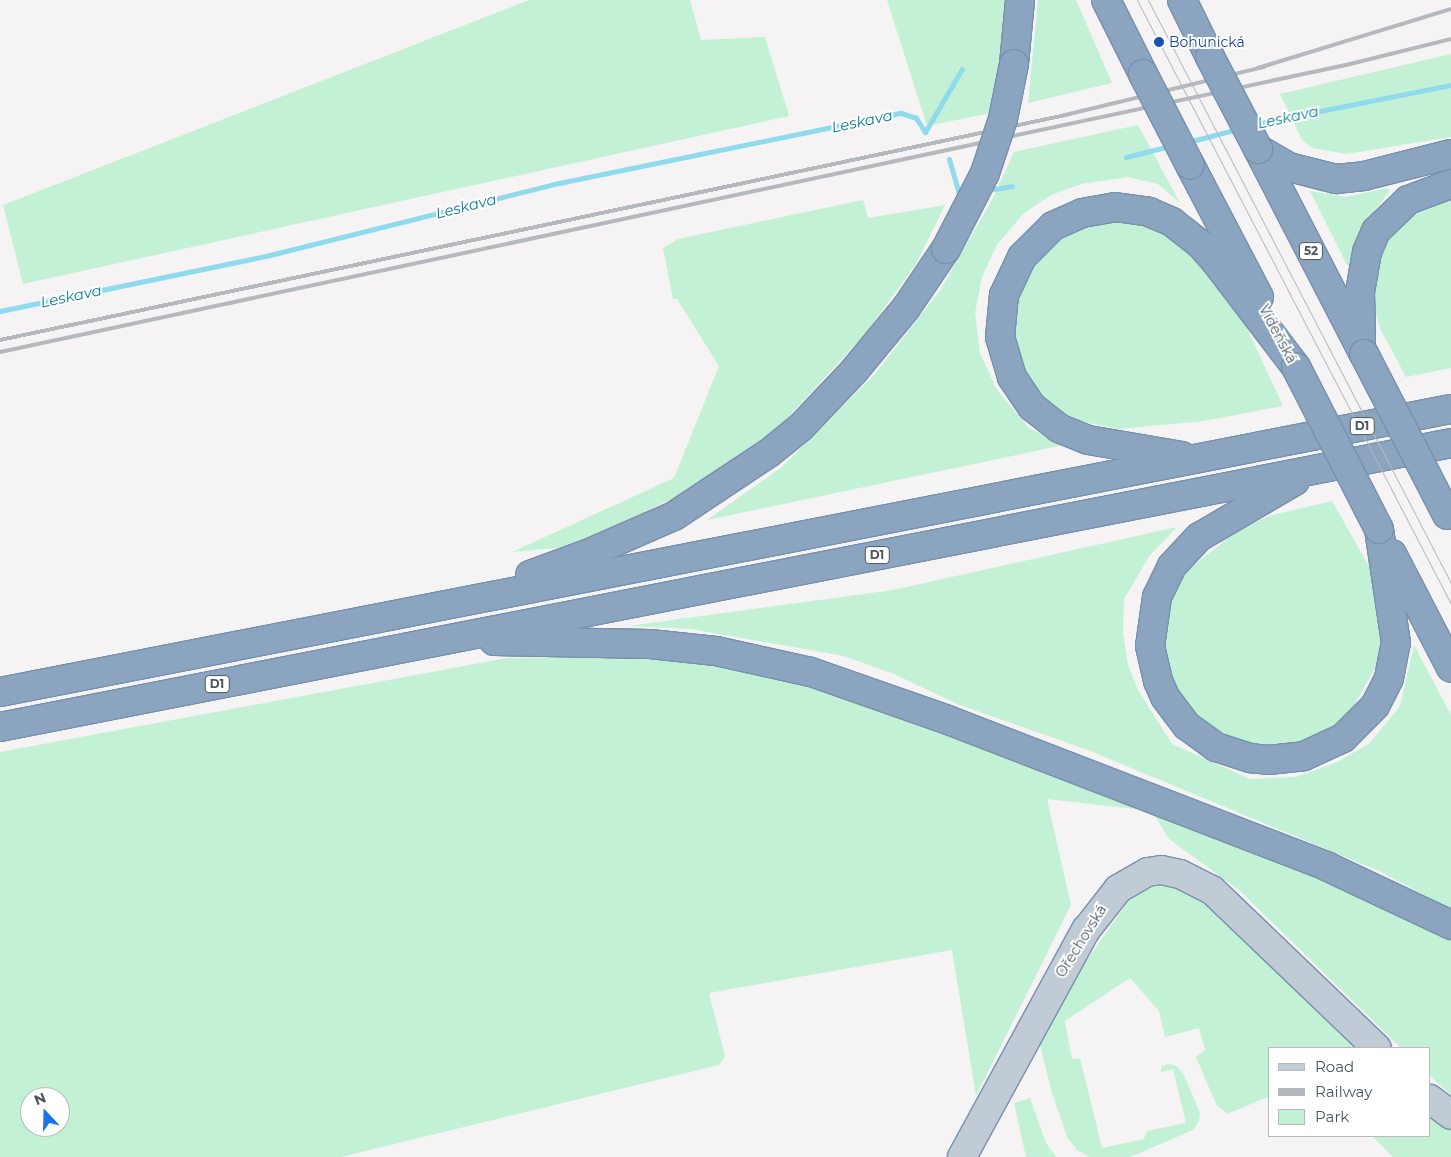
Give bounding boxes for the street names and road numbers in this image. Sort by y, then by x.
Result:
road number: 52 [1298,242,1324,260]
street label: Vídeňská [1256,302,1300,366]
road number: D1 [1350,416,1374,436]
road number: D1 [864,546,890,564]
road number: D1 [204,674,230,694]
street label: Ořechovská [1052,902,1110,980]

